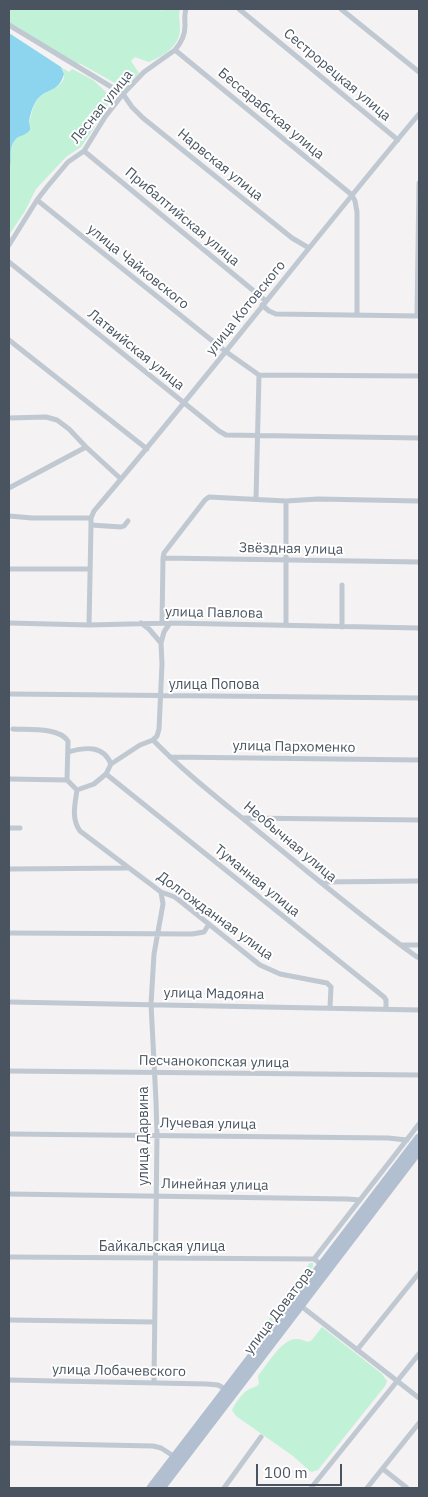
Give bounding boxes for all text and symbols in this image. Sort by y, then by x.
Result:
street label: Сестрорецкая улица [280,25,394,125]
street label: Бессарабская улица [215,65,327,163]
street label: Лесная улица [67,67,137,147]
street label: Нарвская улица [174,125,266,205]
street label: Прибалтийская улица [121,164,243,270]
street label: улица Чайковского [84,221,192,313]
street label: улица Котовского [203,257,289,359]
street label: Латвийская улица [84,306,188,394]
street label: Звёздная улица [239,540,343,558]
street label: улица Павлова [165,604,263,622]
street label: улица Попова [169,677,259,693]
street label: улица Пархоменко [232,738,356,756]
street label: Необычная улица [240,798,340,886]
street label: Туманная улица [211,841,303,921]
street label: Долгожданная улица [154,868,276,964]
street label: улица Мадояна [164,985,264,1003]
street label: Песчанокопская улица [139,1052,289,1072]
street label: улица Дарвина [136,1086,152,1186]
street label: Лучевая улица [160,1115,256,1133]
street label: Линейная улица [161,1176,269,1194]
street label: Байкальская улица [99,1239,225,1255]
street label: улица Доватора [241,1264,317,1358]
street label: улица Лобачевского [52,1361,186,1381]
scale bar [258,1454,344,1486]
text: 100 m [264,1463,308,1482]

